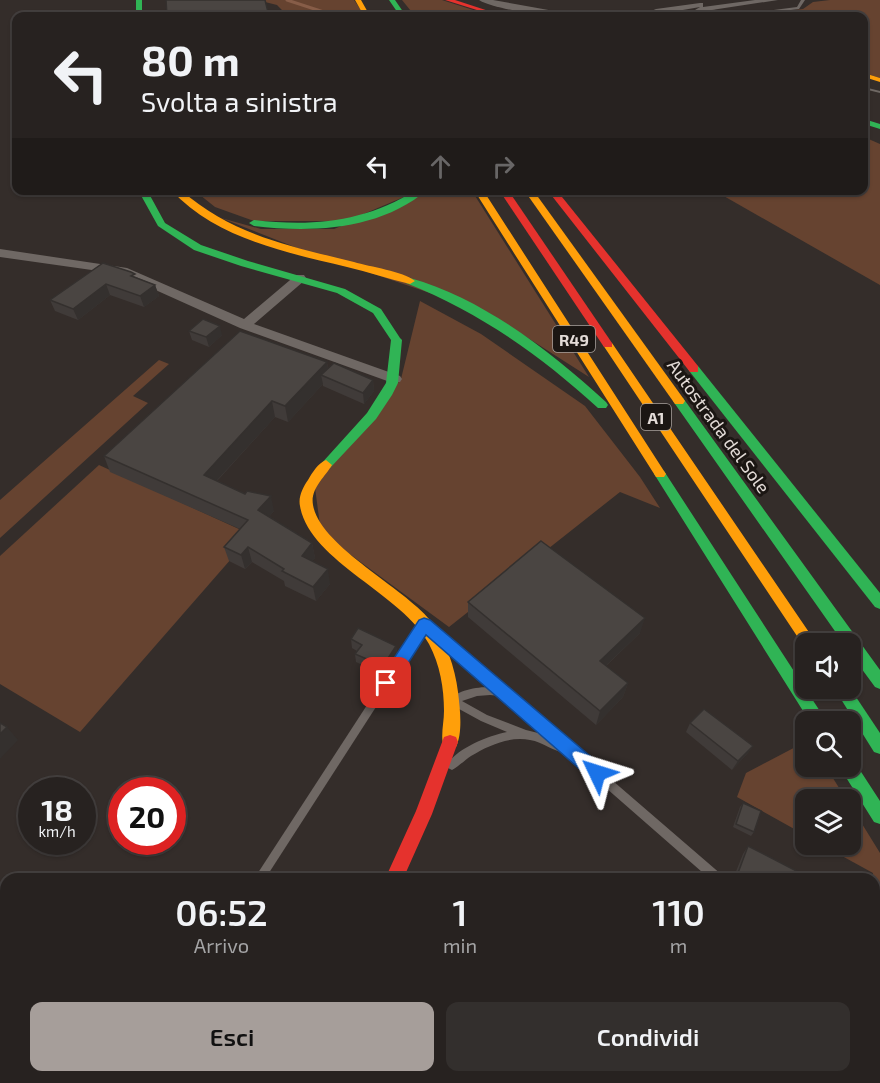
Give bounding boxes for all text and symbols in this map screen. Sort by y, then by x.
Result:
text: 80 m [141,34,240,84]
icon: left [42,36,120,114]
text: Svolta a sinistra [141,85,338,117]
icon: left [361,150,394,183]
icon: ahead [424,150,457,183]
icon: right [487,150,520,183]
road number: R49 [553,326,595,352]
street label: Autostrada del Sole [663,355,775,497]
road number: A1 [641,404,671,430]
map controls [795,633,861,855]
button: sound [795,633,861,699]
pin [360,657,411,708]
icon: arrive [369,666,402,699]
button: search [795,711,861,777]
position arrow [565,741,629,805]
speed limit sign: 20 [108,777,186,855]
button: layers [795,789,861,855]
text: 18 [41,791,73,827]
text: km/h [38,822,76,840]
text: 06:52 [175,890,268,933]
text: 1 [452,890,468,933]
text: 110 [652,890,705,933]
text: Arrivo [194,933,249,957]
text: min [443,933,477,957]
text: m [670,933,687,957]
button: Esci [30,1002,434,1071]
button: Condividi [446,1002,850,1071]

